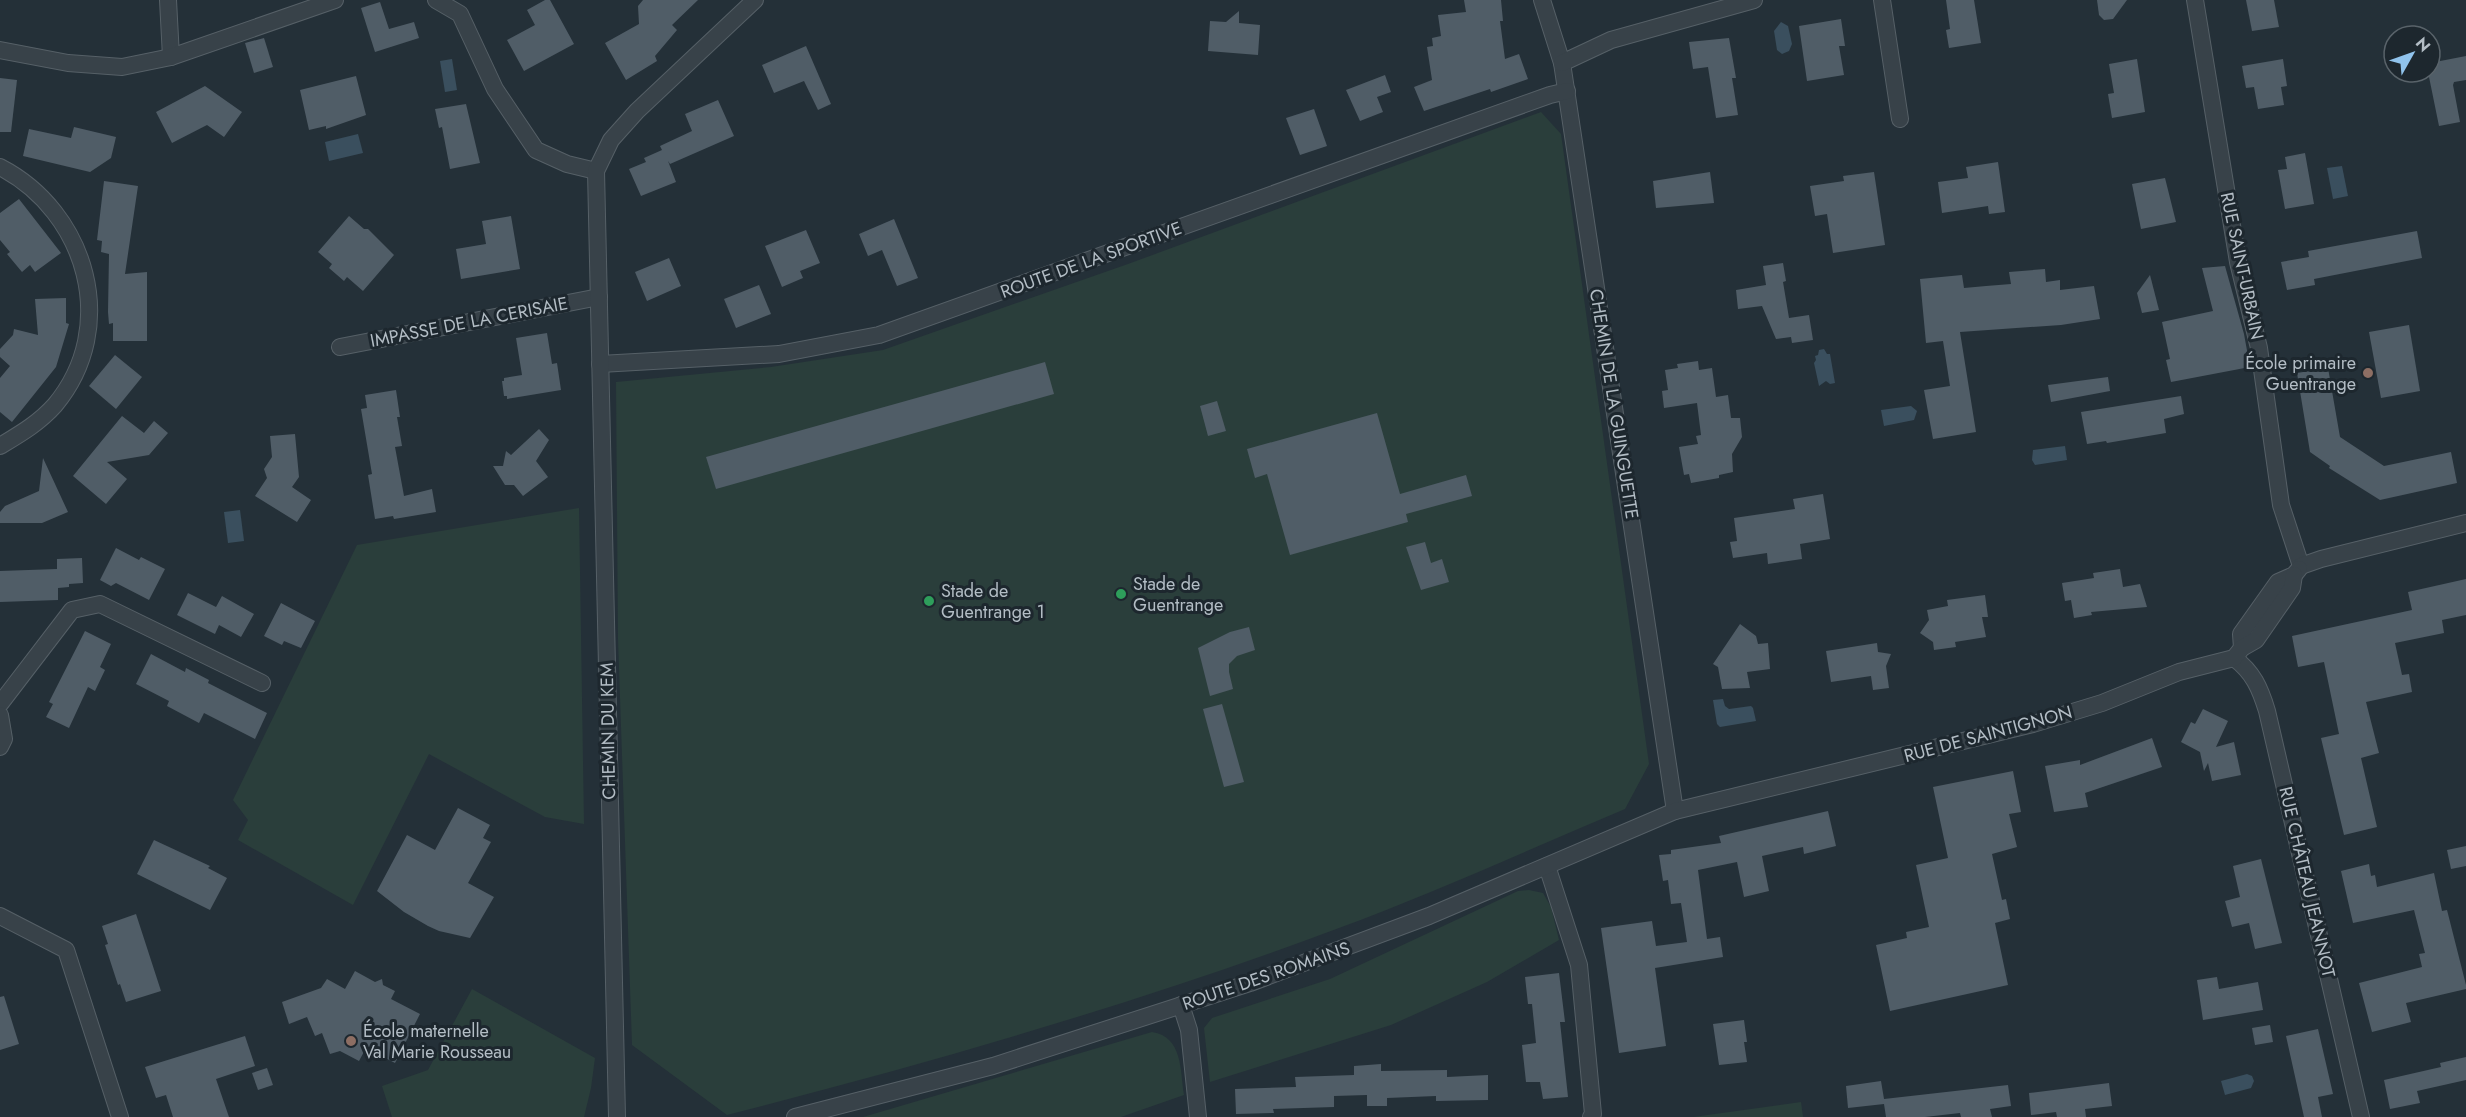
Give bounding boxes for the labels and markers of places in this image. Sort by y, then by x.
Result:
place label: École primaire Guentrange [2245,350,2356,397]
marker: École primaire Guentrange [2361,366,2375,380]
place label: Stade de Guentrange [1133,571,1223,618]
place label: Stade de Guentrange 1 [941,578,1045,625]
marker: Stade de Guentrange [1114,587,1128,601]
marker: Stade de Guentrange 1 [922,594,936,608]
place label: École maternelle Val Marie Rousseau [363,1018,511,1065]
marker: École maternelle Val Marie Rousseau [344,1034,358,1048]

